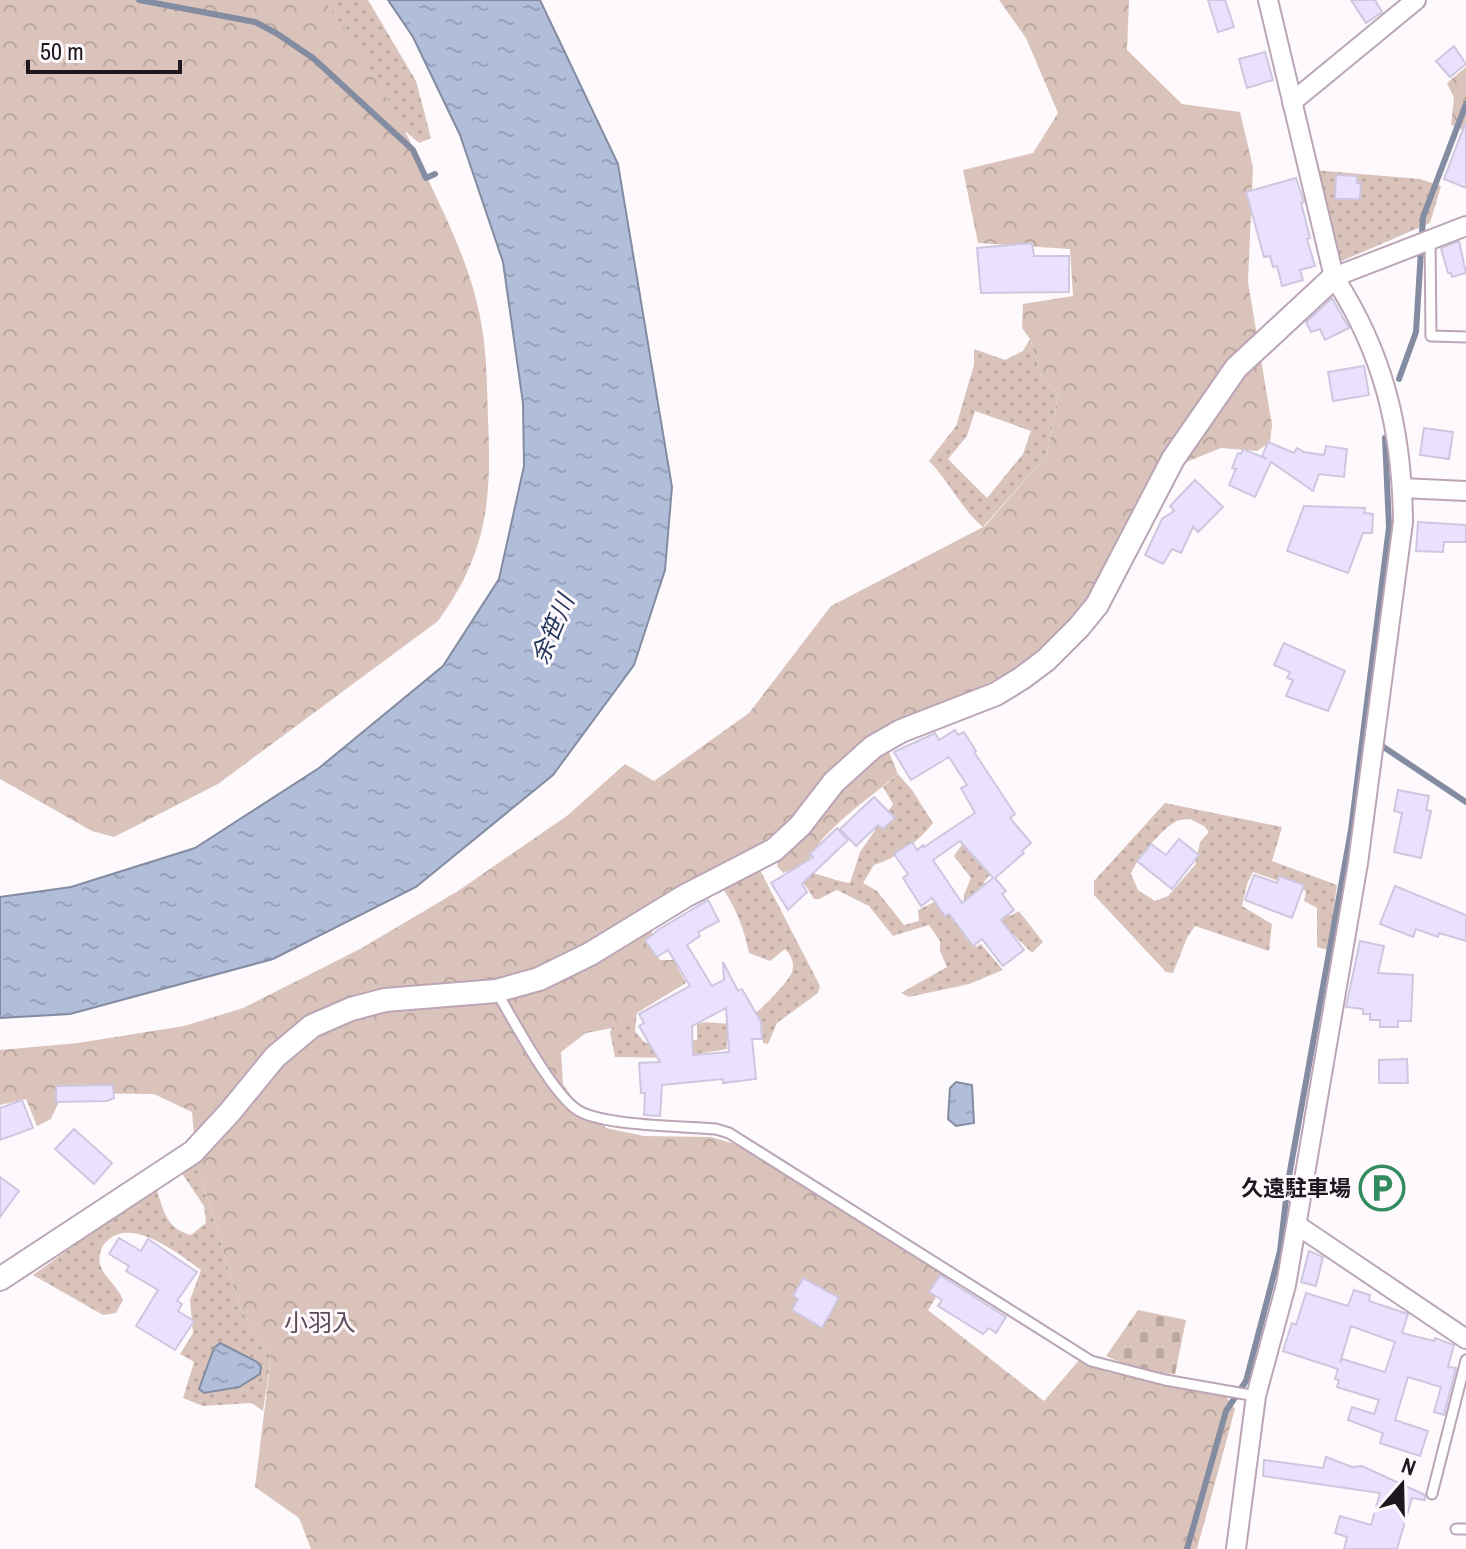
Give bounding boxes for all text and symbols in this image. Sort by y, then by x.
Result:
scale bar [28,24,180,74]
text: 50 m [40,35,84,67]
water label: 余笹川 [523,587,582,668]
parking icon: 久遠駐車場 [1358,1164,1406,1212]
place label: 久遠駐車場 [1241,1173,1351,1203]
district label: 小羽入 [284,1306,356,1338]
north arrow [1362,1445,1442,1525]
text: N [1398,1450,1420,1483]

